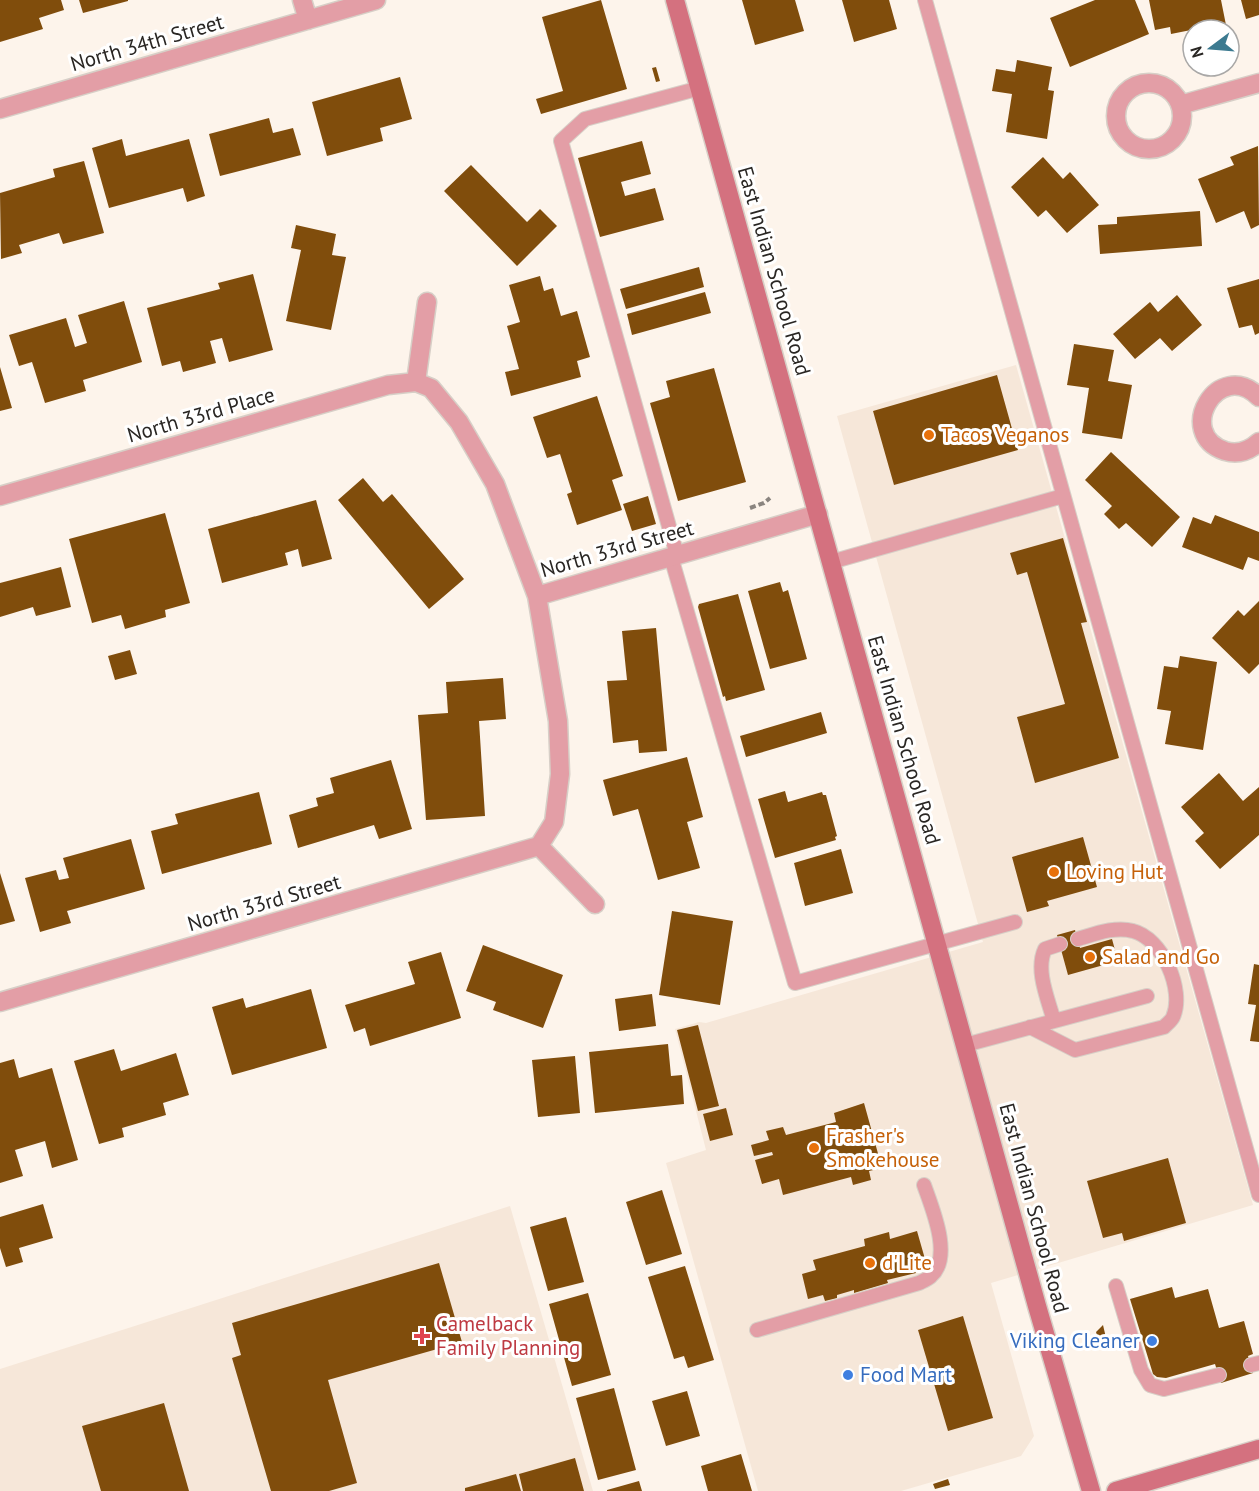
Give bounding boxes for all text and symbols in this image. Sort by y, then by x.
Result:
street label: North 34th Street [67,8,227,77]
north arrow [1181,18,1241,78]
text: N [1186,44,1208,60]
street label: East Indian School Road [732,163,817,378]
street label: North 33rd Place [124,381,278,448]
place label: Tacos Veganos [941,421,1069,448]
marker: Tacos Veganos [922,428,936,442]
street label: North 33rd Street [537,514,697,583]
street label: East Indian School Road [862,632,947,847]
place label: Loving Hut [1066,858,1163,885]
marker: Loving Hut [1047,865,1061,879]
street label: North 33rd Street [184,868,344,937]
place label: Salad and Go [1102,943,1220,970]
marker: Salad and Go [1083,950,1097,964]
street label: East Indian School Road [993,1100,1075,1316]
place label: Frasher's Smokehouse [826,1122,940,1173]
marker: Frasher's Smokehouse [807,1141,821,1155]
place label: d'Lite [882,1249,932,1276]
marker: d'Lite [863,1256,877,1270]
place label: Camelback Family Planning [436,1310,580,1361]
marker: Camelback Family Planning [413,1327,431,1345]
place label: Viking Cleaner [1009,1327,1140,1354]
marker: Viking Cleaner [1145,1334,1159,1348]
place label: Food Mart [860,1361,952,1388]
marker: Food Mart [841,1368,855,1382]

